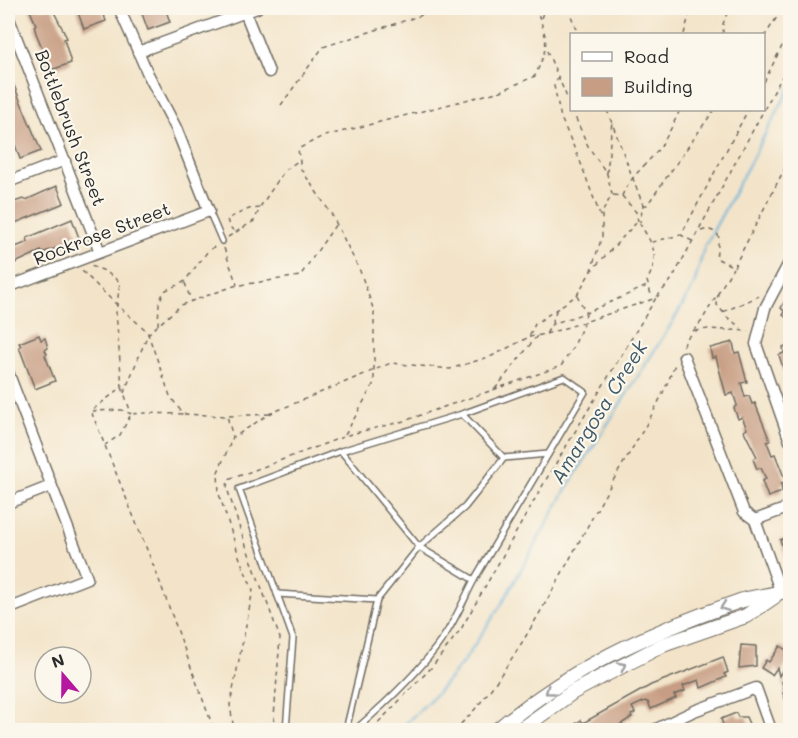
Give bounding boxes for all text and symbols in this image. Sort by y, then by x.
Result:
legend [570,33,765,111]
text: Road [624,44,669,68]
street label: Bottlebrush Street [30,46,112,209]
text: Building [624,74,692,98]
street label: Rockrose Street [30,196,174,270]
water label: Amargosa Creek [544,335,653,488]
one-way arrow [719,599,730,612]
north arrow [33,645,93,705]
text: N [48,648,67,672]
one-way arrow [616,661,627,673]
one-way arrow [545,684,556,695]

